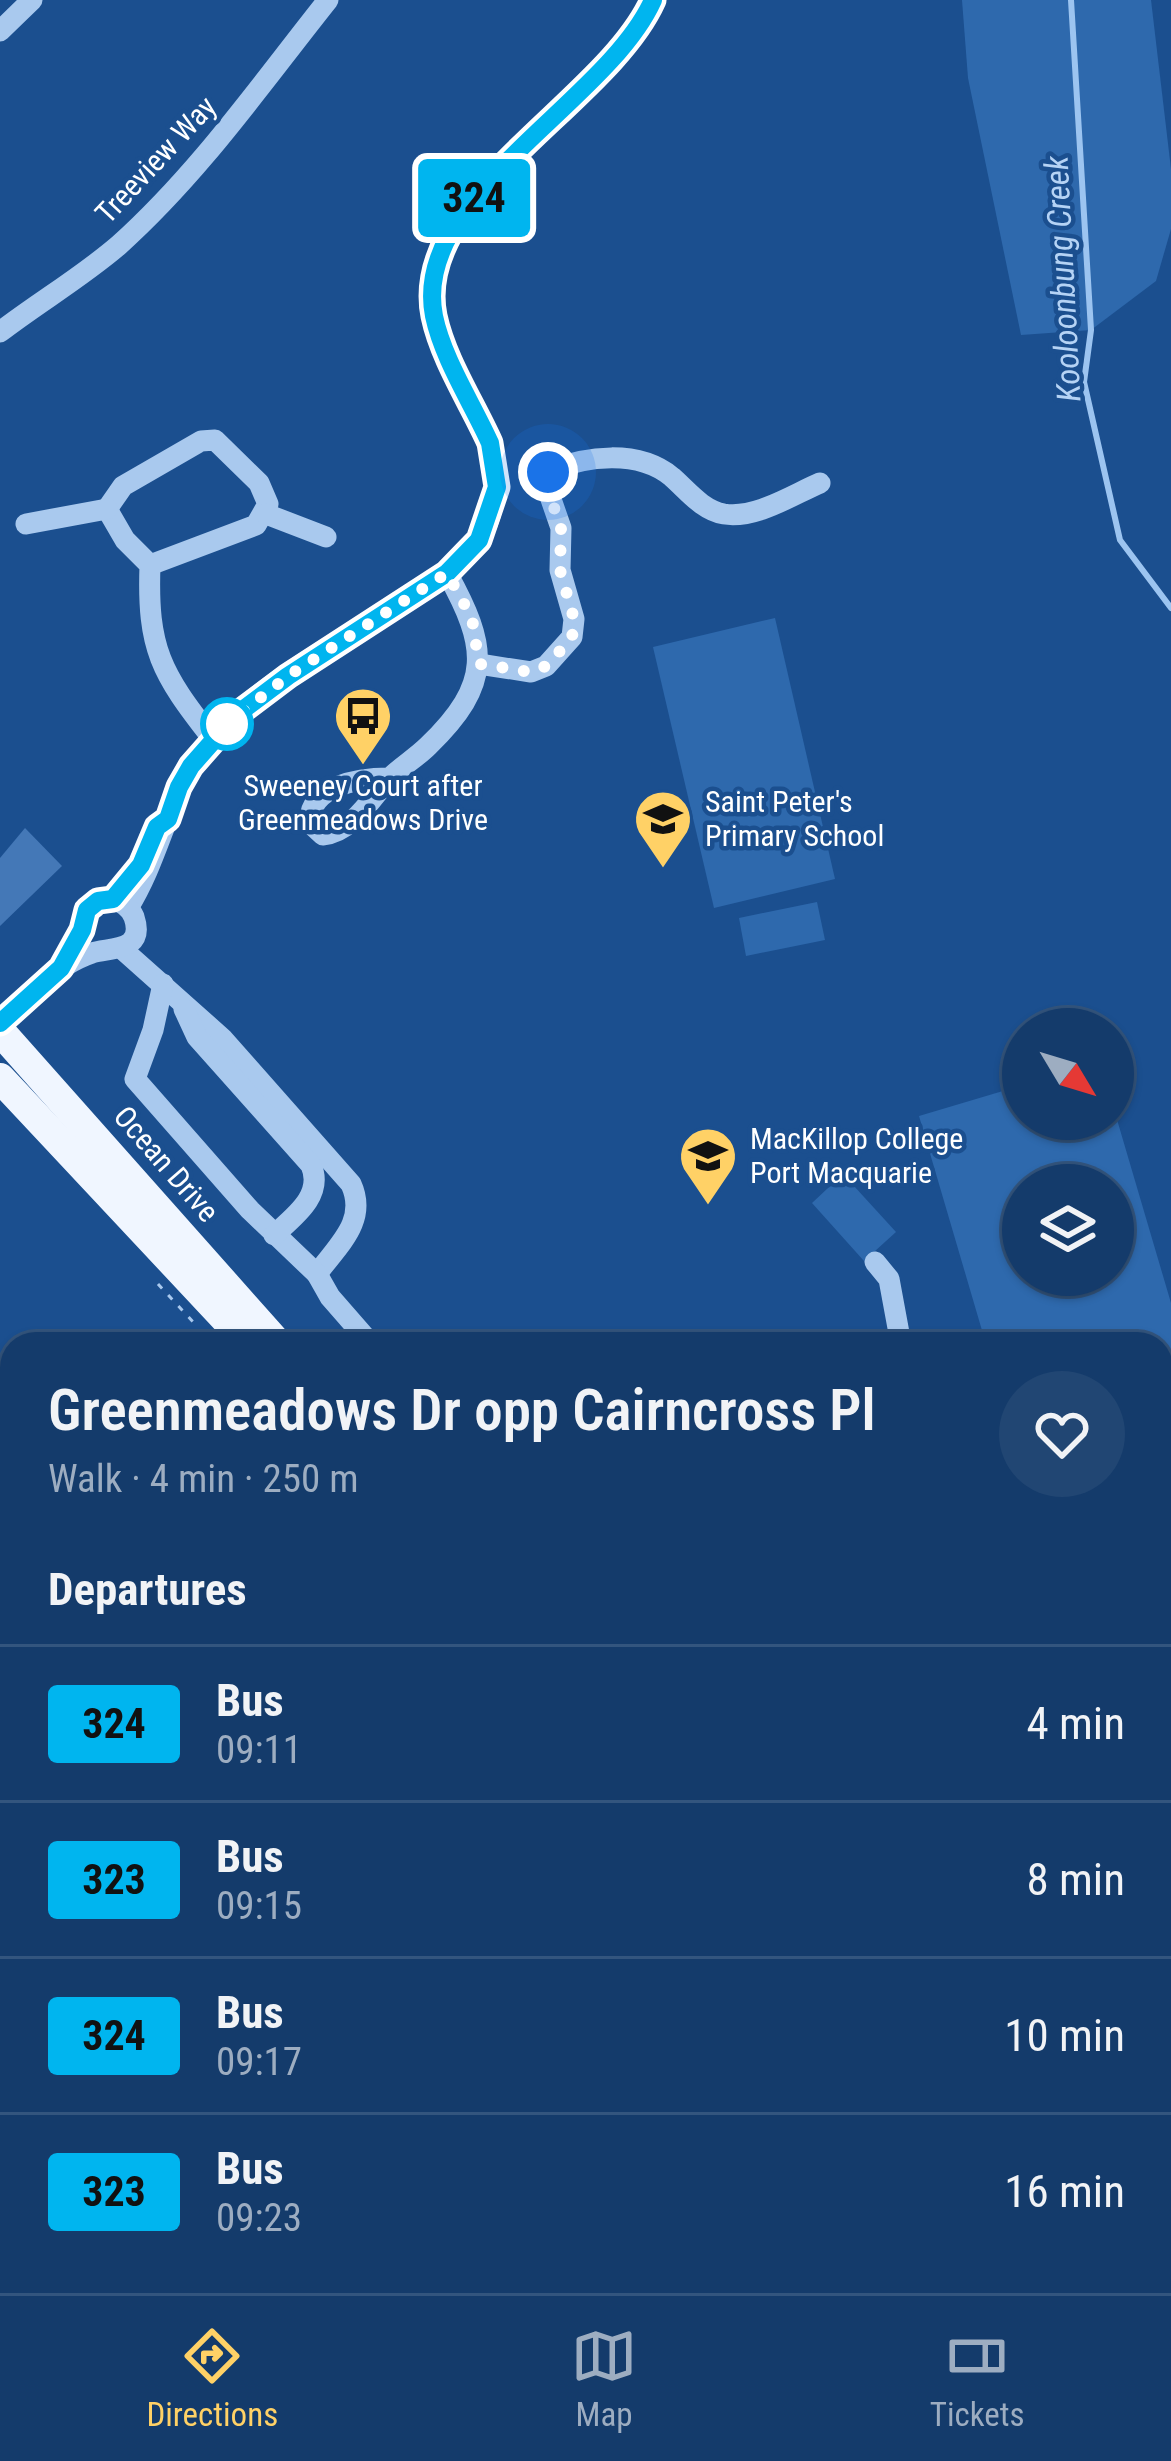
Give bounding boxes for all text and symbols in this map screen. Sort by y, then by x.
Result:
street label: Treeview Way [88,89,223,230]
water label: Kooloonbung Creek [1037,154,1088,403]
line badge: 324 [405,159,543,237]
text: 324 [442,173,506,222]
your location [518,442,578,502]
bus stop icon: Sweeney Court after Greenmeadows Drive [332,685,394,767]
unlabelled marker [202,699,252,749]
place label: Sweeney Court after Greenmeadows Drive [238,768,488,837]
place label: Saint Peter's Primary School [705,784,884,853]
school or university icon: Saint Peter's Primary School [632,788,694,870]
north arrow [1002,1008,1134,1140]
map controls [1002,1008,1134,1296]
street label: Ocean Drive [107,1099,226,1229]
place label: MacKillop College Port Macquarie [750,1121,963,1190]
school or university icon: MacKillop College Port Macquarie [677,1125,739,1207]
button: layers [1002,1164,1134,1296]
button: heart [999,1371,1125,1497]
text: Greenmeadows Dr opp Cairncross Pl [48,1377,876,1444]
text: Walk · 4 min · 250 m [48,1456,359,1502]
text: Departures [48,1563,247,1616]
text: Bus [216,1674,284,1727]
text: 4 min [1026,1697,1125,1750]
text: 324 [82,1699,146,1748]
text: 09:11 [216,1727,302,1773]
text: Bus [216,1830,284,1883]
text: 8 min [1026,1853,1125,1906]
text: 323 [82,1855,146,1904]
text: 09:15 [216,1883,302,1929]
text: Bus [216,1986,284,2039]
text: 10 min [1004,2009,1125,2062]
text: 324 [82,2011,146,2060]
text: 09:17 [216,2039,302,2085]
text: Bus [216,2142,284,2195]
text: 16 min [1004,2165,1125,2218]
text: 323 [82,2167,146,2216]
text: 09:23 [216,2195,302,2241]
tab: Directions [146,2323,278,2434]
tab: Map [571,2323,637,2434]
tab: Tickets [930,2323,1025,2434]

